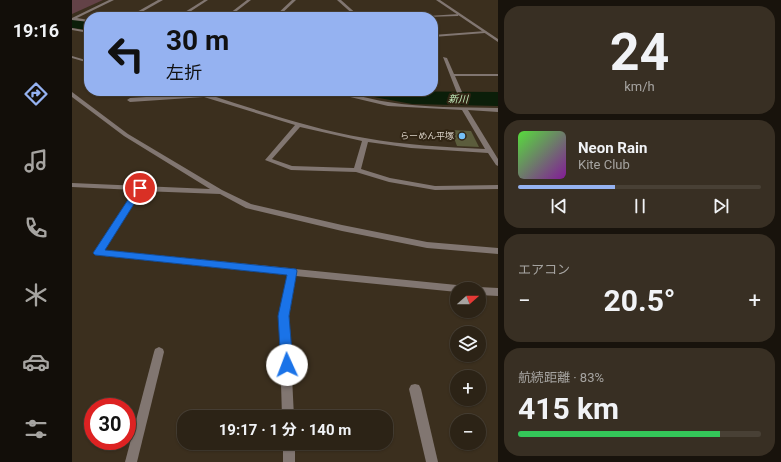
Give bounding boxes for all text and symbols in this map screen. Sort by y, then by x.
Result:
text: 19:16 [13,20,59,41]
text: 24 [610,22,669,83]
text: 30 m [166,24,229,57]
icon: left [100,28,152,80]
text: 左折 [166,62,202,83]
text: km/h [624,79,655,94]
icon: directions [22,80,50,108]
water label: 新川 [448,93,469,105]
place label: らーめん平塚 [400,131,454,141]
marker: らーめん平塚 [457,131,467,141]
text: Neon Rain [578,139,647,157]
icon: music [22,147,50,175]
text: Kite Club [578,157,630,172]
pin [123,171,157,205]
icon: arrive [129,177,151,199]
icon: previous [548,195,570,217]
icon: pause [629,195,651,217]
icon: next [710,195,732,217]
icon: phone [22,214,50,242]
text: エアコン [518,262,570,277]
icon: climate [22,281,50,309]
north arrow [450,282,486,318]
map controls [450,282,486,450]
text: 20.5° [604,283,676,318]
text: − [518,288,531,313]
text: + [749,288,761,313]
button: layers [450,326,486,362]
position arrow [266,344,308,386]
icon: car [22,348,50,376]
button: + [450,370,486,406]
text: 航続距離 · 83% [518,370,604,385]
text: 415 km [518,391,619,426]
speed limit sign: 30 [84,398,136,450]
button: − [450,414,486,450]
icon: filters [22,415,50,443]
text: 19:17 · 1 分 · 140 m [219,421,351,439]

